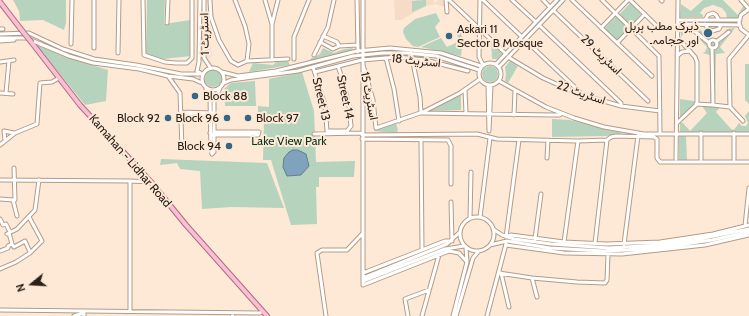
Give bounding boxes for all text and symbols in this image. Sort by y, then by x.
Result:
street label: اسٹریٹ 1 [197,13,213,55]
place label: ذیرک مطب ہربل اور حجامہ۔ [625,19,699,47]
place label: Askari 11 Sector B Mosque [457,22,543,50]
marker: ذیرک مطب ہربل اور حجامہ۔ [702,27,714,39]
marker: Askari 11 Sector B Mosque [444,31,454,41]
street label: اسٹریٹ 29 [577,32,625,78]
street label: اسٹریٹ 18 [391,51,441,71]
street label: اسٹریٹ 15 [357,71,381,121]
street label: Street 14 [333,74,357,120]
street label: Street 13 [309,76,333,122]
street label: اسٹریٹ 22 [555,78,607,108]
place label: Block 88 [203,89,248,103]
marker: Block 88 [190,91,200,101]
place label: Block 92 [117,111,160,125]
place label: Block 96 [175,111,219,125]
place label: Block 97 [256,111,299,125]
street label: Kamahan - Lidhar Road [86,112,174,210]
marker: Block 92 [163,113,173,123]
marker: Block 96 [222,113,232,123]
marker: Block 97 [243,113,253,123]
park label: Lake View Park [251,134,327,148]
place label: Block 94 [177,139,221,153]
marker: Block 94 [224,141,234,151]
north arrow [12,264,52,304]
text: N [13,282,28,294]

